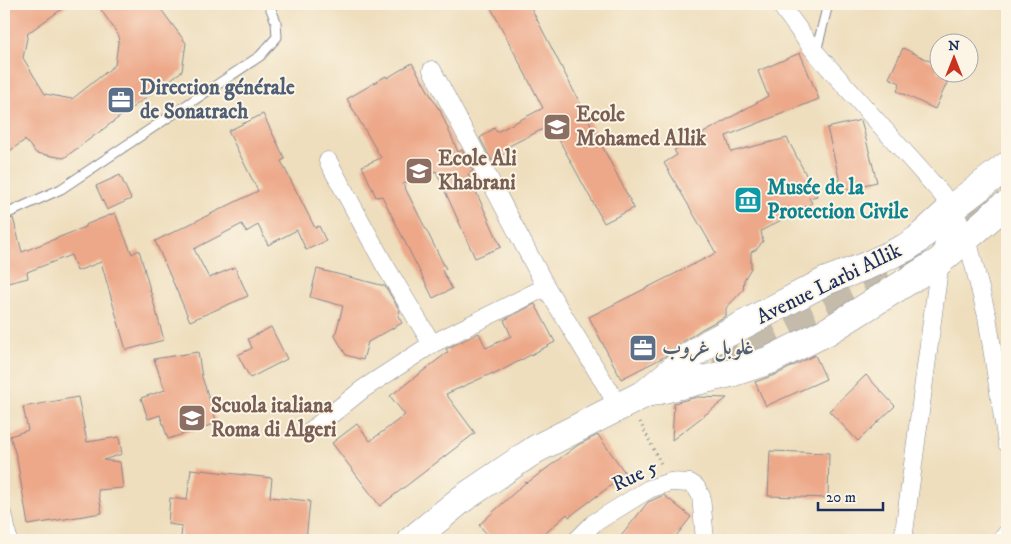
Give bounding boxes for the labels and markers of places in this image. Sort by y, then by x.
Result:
place label: Direction générale de Sonatrach [140,75,295,125]
office icon: Direction générale de Sonatrach [106,85,136,115]
place label: Ecole Mohamed Allik [576,102,707,152]
school or university icon: Ecole Mohamed Allik [542,112,572,142]
place label: Ecole Ali Khabrani [438,146,517,196]
school or university icon: Ecole Ali Khabrani [404,156,434,186]
place label: Musée de la Protection Civile [767,175,909,225]
museum icon: Musée de la Protection Civile [733,185,763,215]
office icon: غلوبل غروب [628,333,658,363]
place label: غلوبل غروب [662,335,754,362]
place label: Scuola italiana Roma di Algeri [211,393,337,443]
school or university icon: Scuola italiana Roma di Algeri [177,403,207,433]

